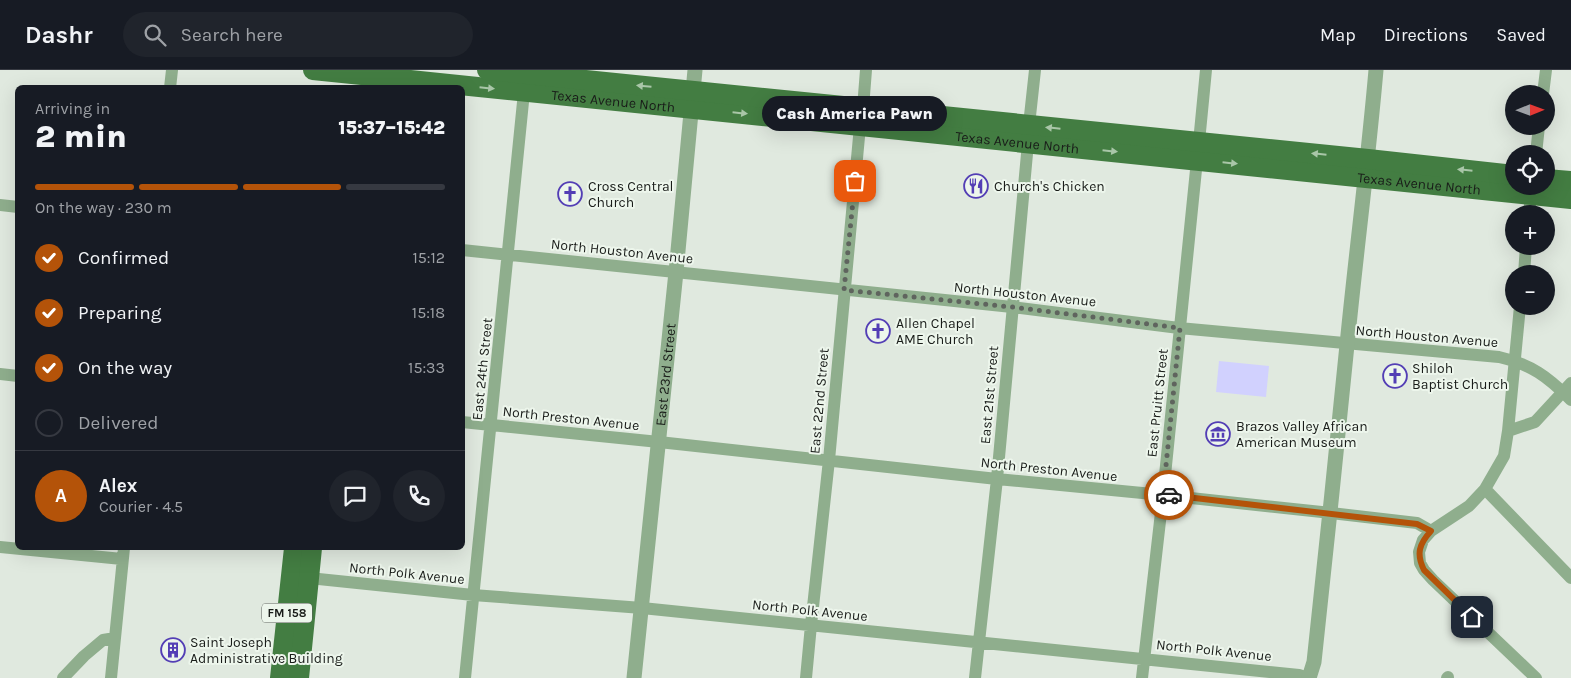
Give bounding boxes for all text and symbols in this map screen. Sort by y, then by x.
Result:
search box [123,12,473,57]
text: Dashr [25,21,93,49]
icon: search [141,21,169,49]
text: Search here [181,24,283,46]
text: Map [1320,24,1356,46]
text: Directions [1384,24,1468,46]
text: Saved [1496,24,1546,46]
one-way arrow [636,82,652,90]
one-way arrow [480,84,496,92]
north arrow [1505,85,1555,135]
map controls [1505,85,1555,315]
street label: Texas Avenue North [551,87,676,116]
callout: Cash America Pawn [762,96,948,131]
text: Arriving in [35,99,110,118]
text: Cash America Pawn [776,104,933,123]
one-way arrow [732,109,748,117]
text: 15:37–15:42 [338,117,445,139]
text: 2 min [35,118,127,155]
one-way arrow [1045,123,1061,131]
street label: Texas Avenue North [955,128,1080,158]
button: locate [1505,145,1555,195]
one-way arrow [1103,148,1119,156]
one-way arrow [1311,150,1327,158]
one-way arrow [1222,159,1238,167]
pin [834,160,876,202]
one-way arrow [1457,166,1473,174]
icon: bag [841,167,869,195]
street label: Texas Avenue North [1356,169,1482,199]
restaurant icon: Church's Chicken [963,173,989,199]
place label: Cross Central Church [588,178,674,211]
place label: Church's Chicken [994,178,1105,195]
church icon: Cross Central Church [557,181,583,207]
text: On the way · 230 m [35,198,172,217]
button: + [1505,205,1555,255]
street label: North Houston Avenue [550,236,694,267]
icon: check [35,244,63,272]
text: Confirmed [78,247,169,269]
text: 15:12 [412,248,445,267]
button: − [1505,265,1555,315]
street label: North Houston Avenue [953,279,1097,310]
icon: check [35,299,63,327]
text: Preparing [78,302,161,324]
text: 15:18 [412,303,445,322]
place label: Allen Chapel AME Church [896,315,975,348]
street label: East 24th Street [469,317,496,421]
church icon: Allen Chapel AME Church [865,318,891,344]
street label: North Houston Avenue [1355,322,1499,351]
street label: East 23rd Street [652,323,680,427]
street label: East 21st Street [977,345,1002,445]
street label: East 22nd Street [806,347,833,455]
street label: East Pruitt Street [1143,348,1172,458]
icon: check [35,354,63,382]
text: On the way [78,357,172,379]
text: 15:33 [408,358,445,377]
place label: Shiloh Baptist Church [1412,360,1508,393]
church icon: Shiloh Baptist Church [1382,363,1408,389]
street label: North Preston Avenue [502,403,640,434]
text: Delivered [78,412,158,434]
place label: Brazos Valley African American Museum [1236,418,1368,451]
museum icon: Brazos Valley African American Museum [1205,421,1231,447]
street label: North Preston Avenue [980,454,1118,485]
button: chat [329,470,381,522]
button: phone [393,470,445,522]
courier [1144,470,1194,520]
text: Alex [99,475,137,497]
icon: car [1155,481,1183,509]
text: A [55,485,67,507]
text: Courier · 4.5 [99,497,183,516]
street label: North Polk Avenue [348,559,465,588]
street label: North Polk Avenue [751,596,868,625]
pin [1451,596,1493,638]
icon: home [1458,603,1486,631]
road number: FM 158 [262,604,312,622]
place label: Saint Joseph Administrative Building [190,634,343,667]
street label: North Polk Avenue [1155,636,1272,665]
building icon: Saint Joseph Administrative Building [160,637,186,663]

